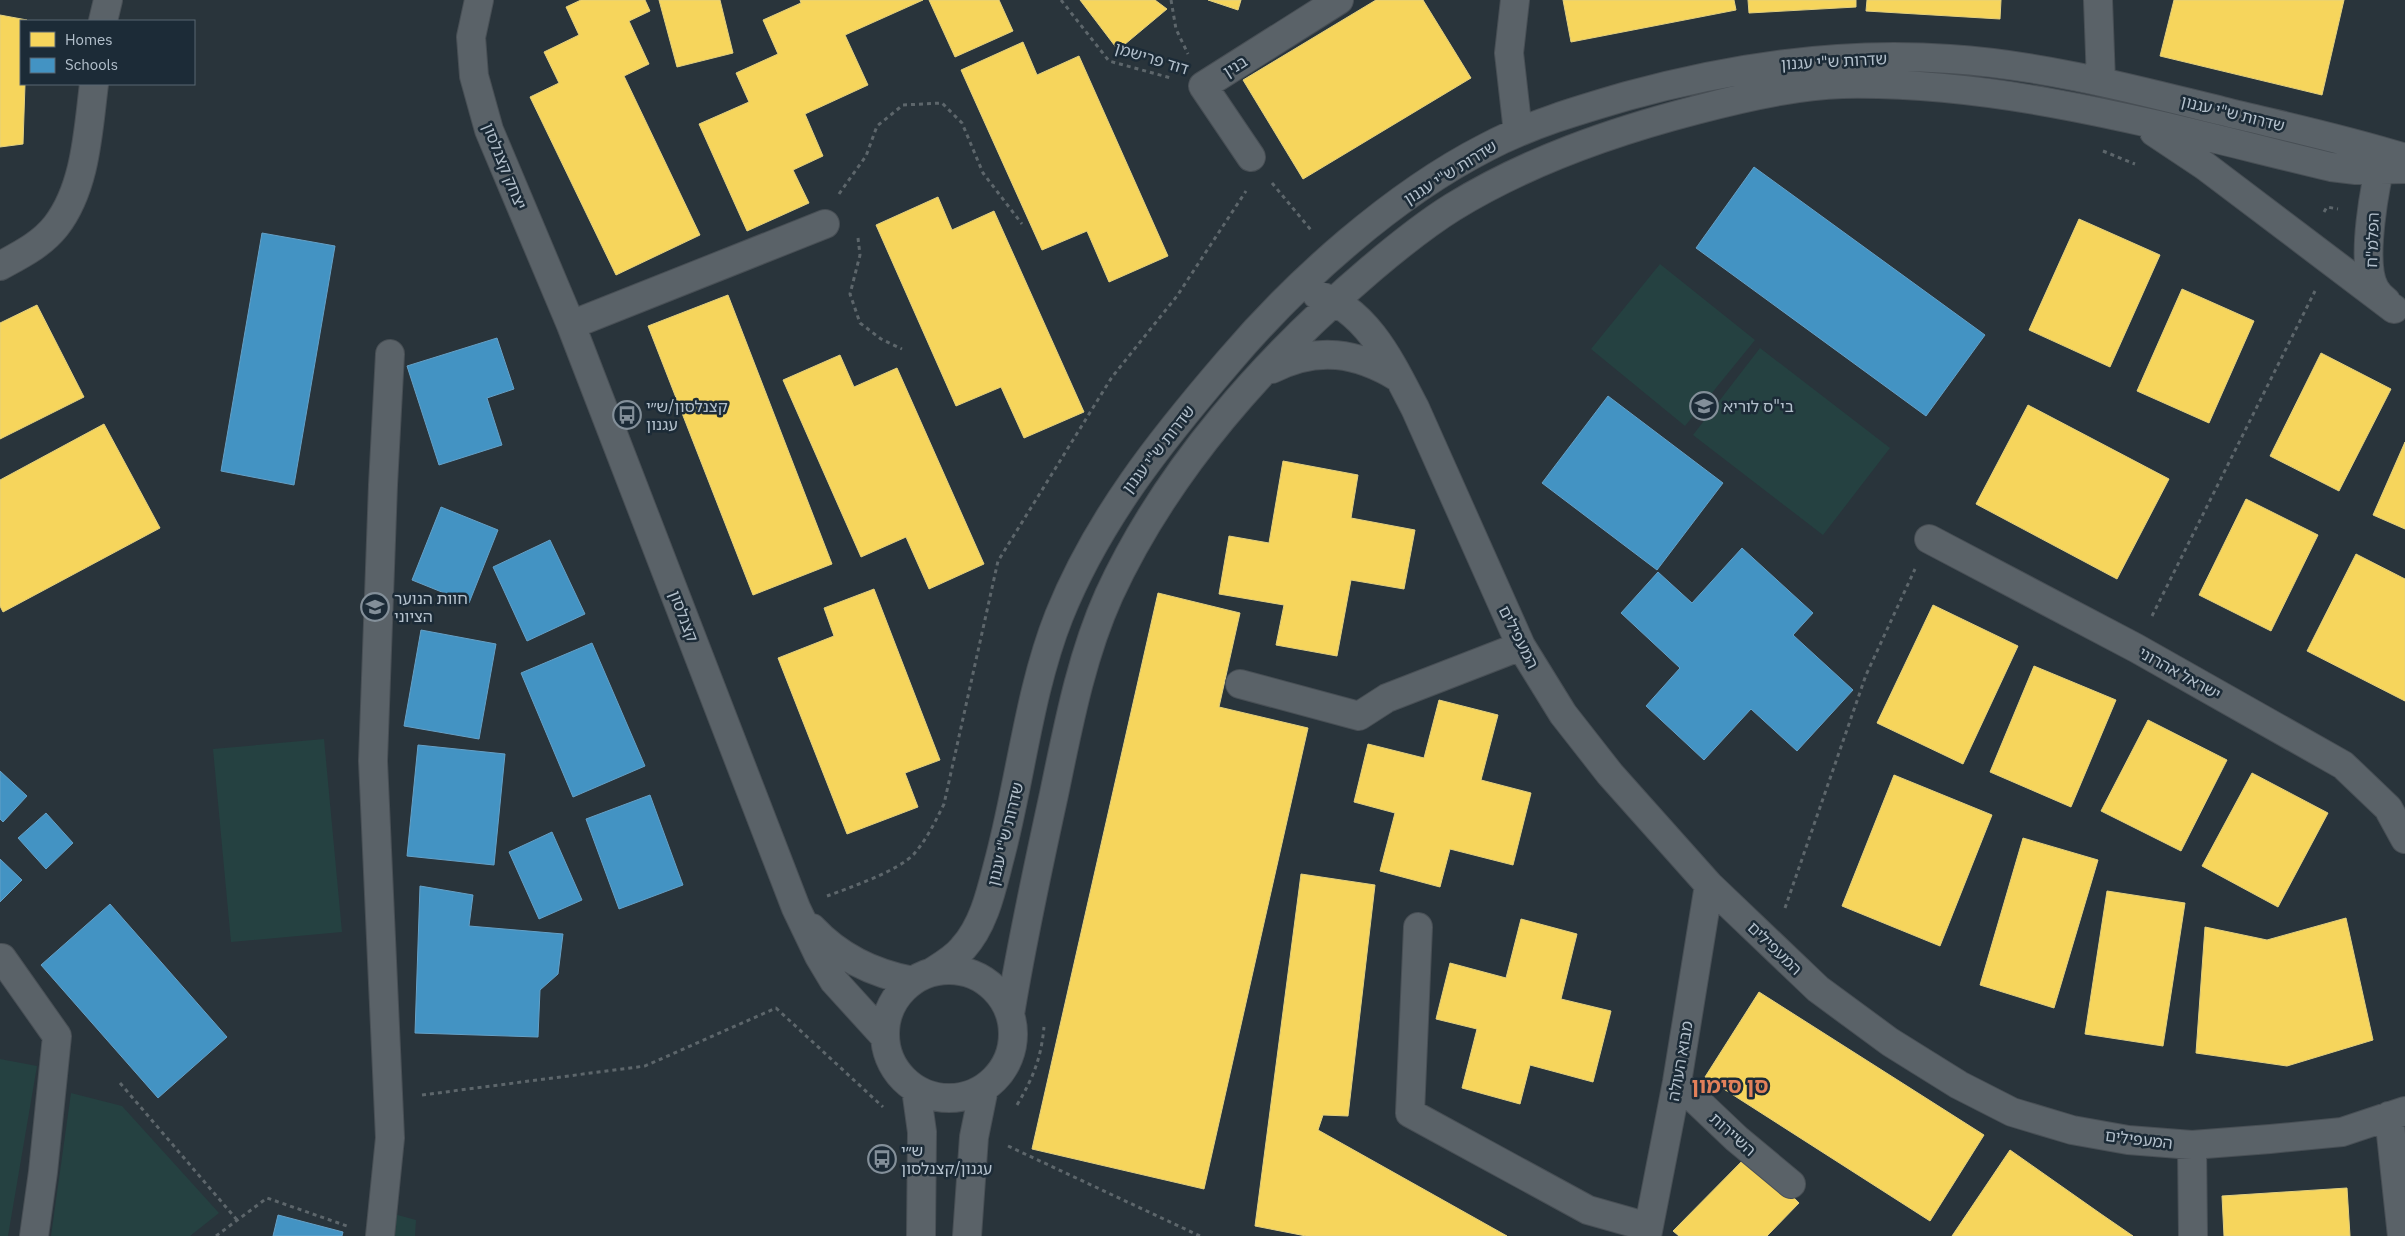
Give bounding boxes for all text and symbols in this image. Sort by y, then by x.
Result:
legend [20,20,195,85]
text: Homes [65,30,113,49]
street label: דוד פרישמן [1113,37,1192,79]
street label: שדרות ש"י עגנון [1780,48,1888,74]
street label: בנין [1219,51,1251,81]
text: Schools [65,55,118,74]
street label: שדרות ש"י עגנון [2179,90,2287,136]
street label: יצחק קצנלסון [479,120,531,212]
street label: שדרות ש"י עגנון [1400,135,1500,209]
street label: הפלמ"ח [2361,212,2383,268]
school or university icon: בי"ס לוריא [1689,391,1719,421]
place label: קצנלסון/ש״י עגנון [646,396,728,434]
place label: בי"ס לוריא [1723,396,1794,416]
bus stop icon: קצנלסון/ש״י עגנון [612,400,642,430]
street label: שדרות ש"י עגנון [1117,401,1199,497]
street label: קצנלסון [665,587,703,645]
place label: חוות הנוער הציוני [394,588,468,626]
school or university icon: חוות הנוער הציוני [360,592,390,622]
street label: המעפילים [1495,602,1543,672]
street label: ישראל אהרוני [2135,642,2225,704]
street label: שדרות ש"י עגנון [982,780,1028,888]
street label: המעפילים [1744,917,1806,979]
street label: מבוא העולה [1663,1019,1697,1103]
district label: סן סימון [1692,1071,1768,1099]
street label: השיירות [1706,1108,1760,1160]
street label: המעפילים [2104,1125,2174,1153]
place label: ש״י עגנון/קצנלסון [901,1140,992,1178]
bus stop icon: ש״י עגנון/קצנלסון [867,1144,897,1174]

